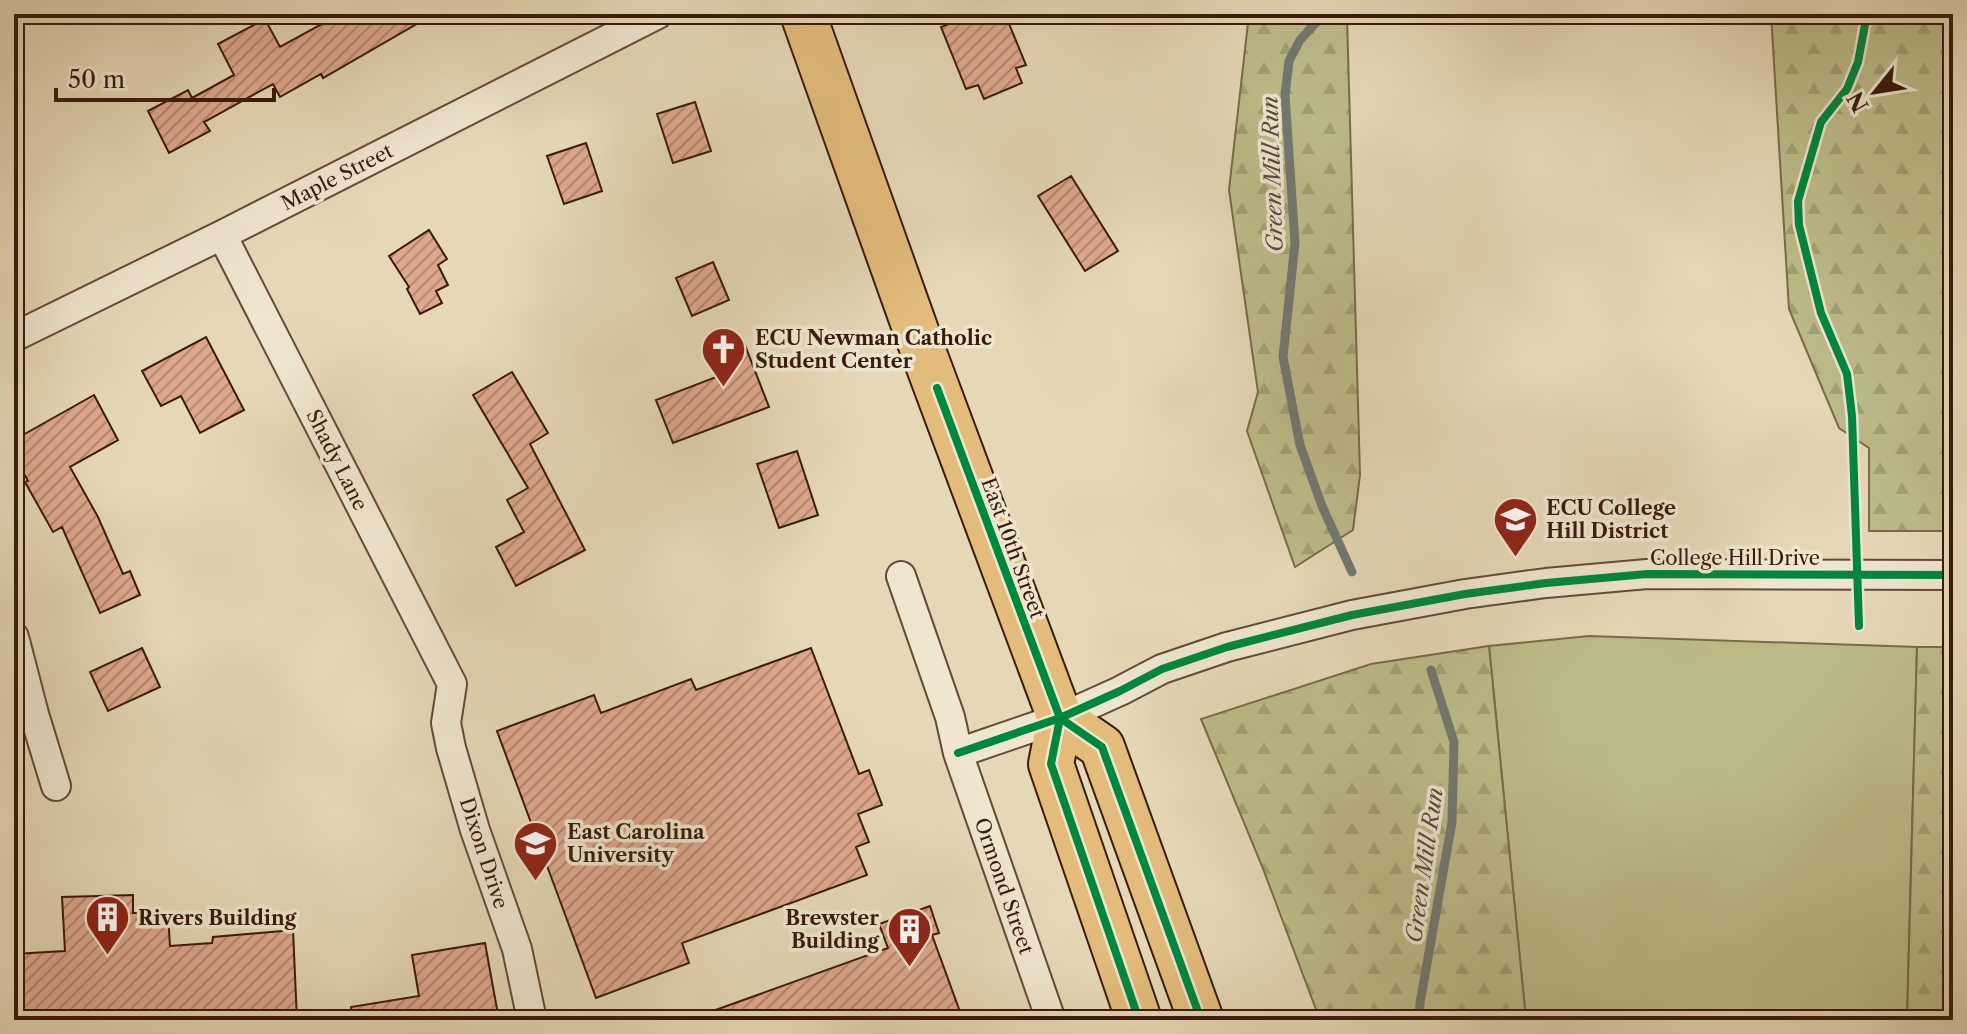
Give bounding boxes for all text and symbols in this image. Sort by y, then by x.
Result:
scale bar [56,52,274,102]
north arrow [1835,52,1915,132]
text: 50 m [68,65,125,94]
text: N [1842,87,1875,117]
water label: Green Mill Run [1256,95,1289,252]
street label: Maple Street [277,139,397,215]
church icon: ECU Newman Catholic Student Center [700,325,748,388]
place label: ECU Newman Catholic Student Center [755,326,992,373]
street label: Shady Lane [301,405,373,515]
street label: East 10th Street [976,474,1050,622]
school or university icon: ECU College Hill District [1491,495,1539,558]
place label: ECU College Hill District [1546,496,1676,543]
street label: College Hill Drive [1650,546,1820,570]
water label: Green Mill Run [1400,786,1449,944]
street label: Dixon Drive [455,794,513,912]
street label: Ormond Street [969,815,1039,957]
school or university icon: East Carolina University [512,820,560,883]
place label: East Carolina University [567,820,705,867]
building icon: Rivers Building [83,894,131,957]
building icon: Brewster Building [886,905,934,968]
place label: Rivers Building [138,906,297,930]
place label: Brewster Building [785,906,879,953]

